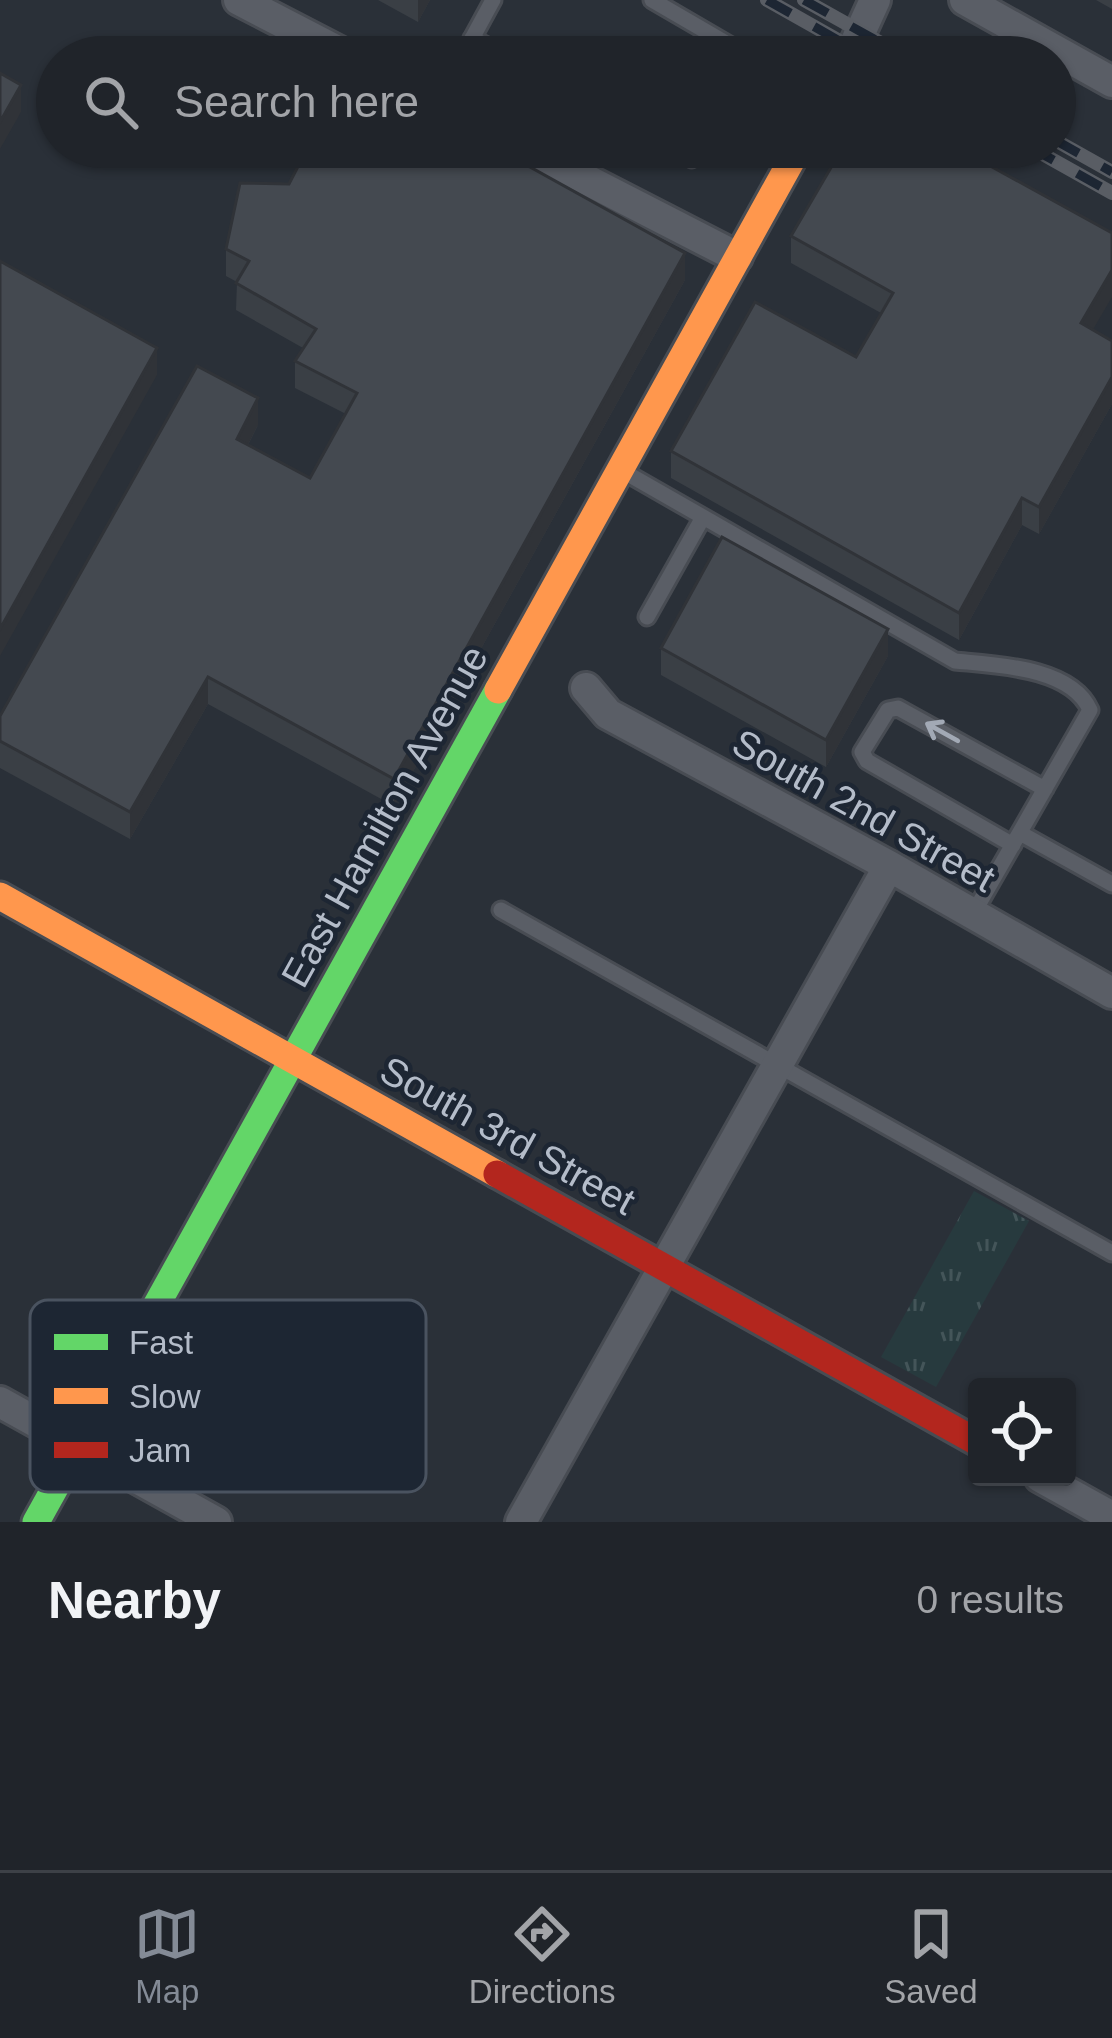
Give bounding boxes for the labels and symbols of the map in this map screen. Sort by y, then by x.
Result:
street label: East Hamilton Avenue [273,638,496,994]
one-way arrow [926,720,961,743]
street label: South 2nd Street [725,721,1002,900]
street label: South 3rd Street [373,1048,643,1223]
legend [30,1300,426,1492]
text: Fast [129,1324,193,1361]
text: Slow [129,1378,201,1415]
text: Jam [129,1432,191,1469]

